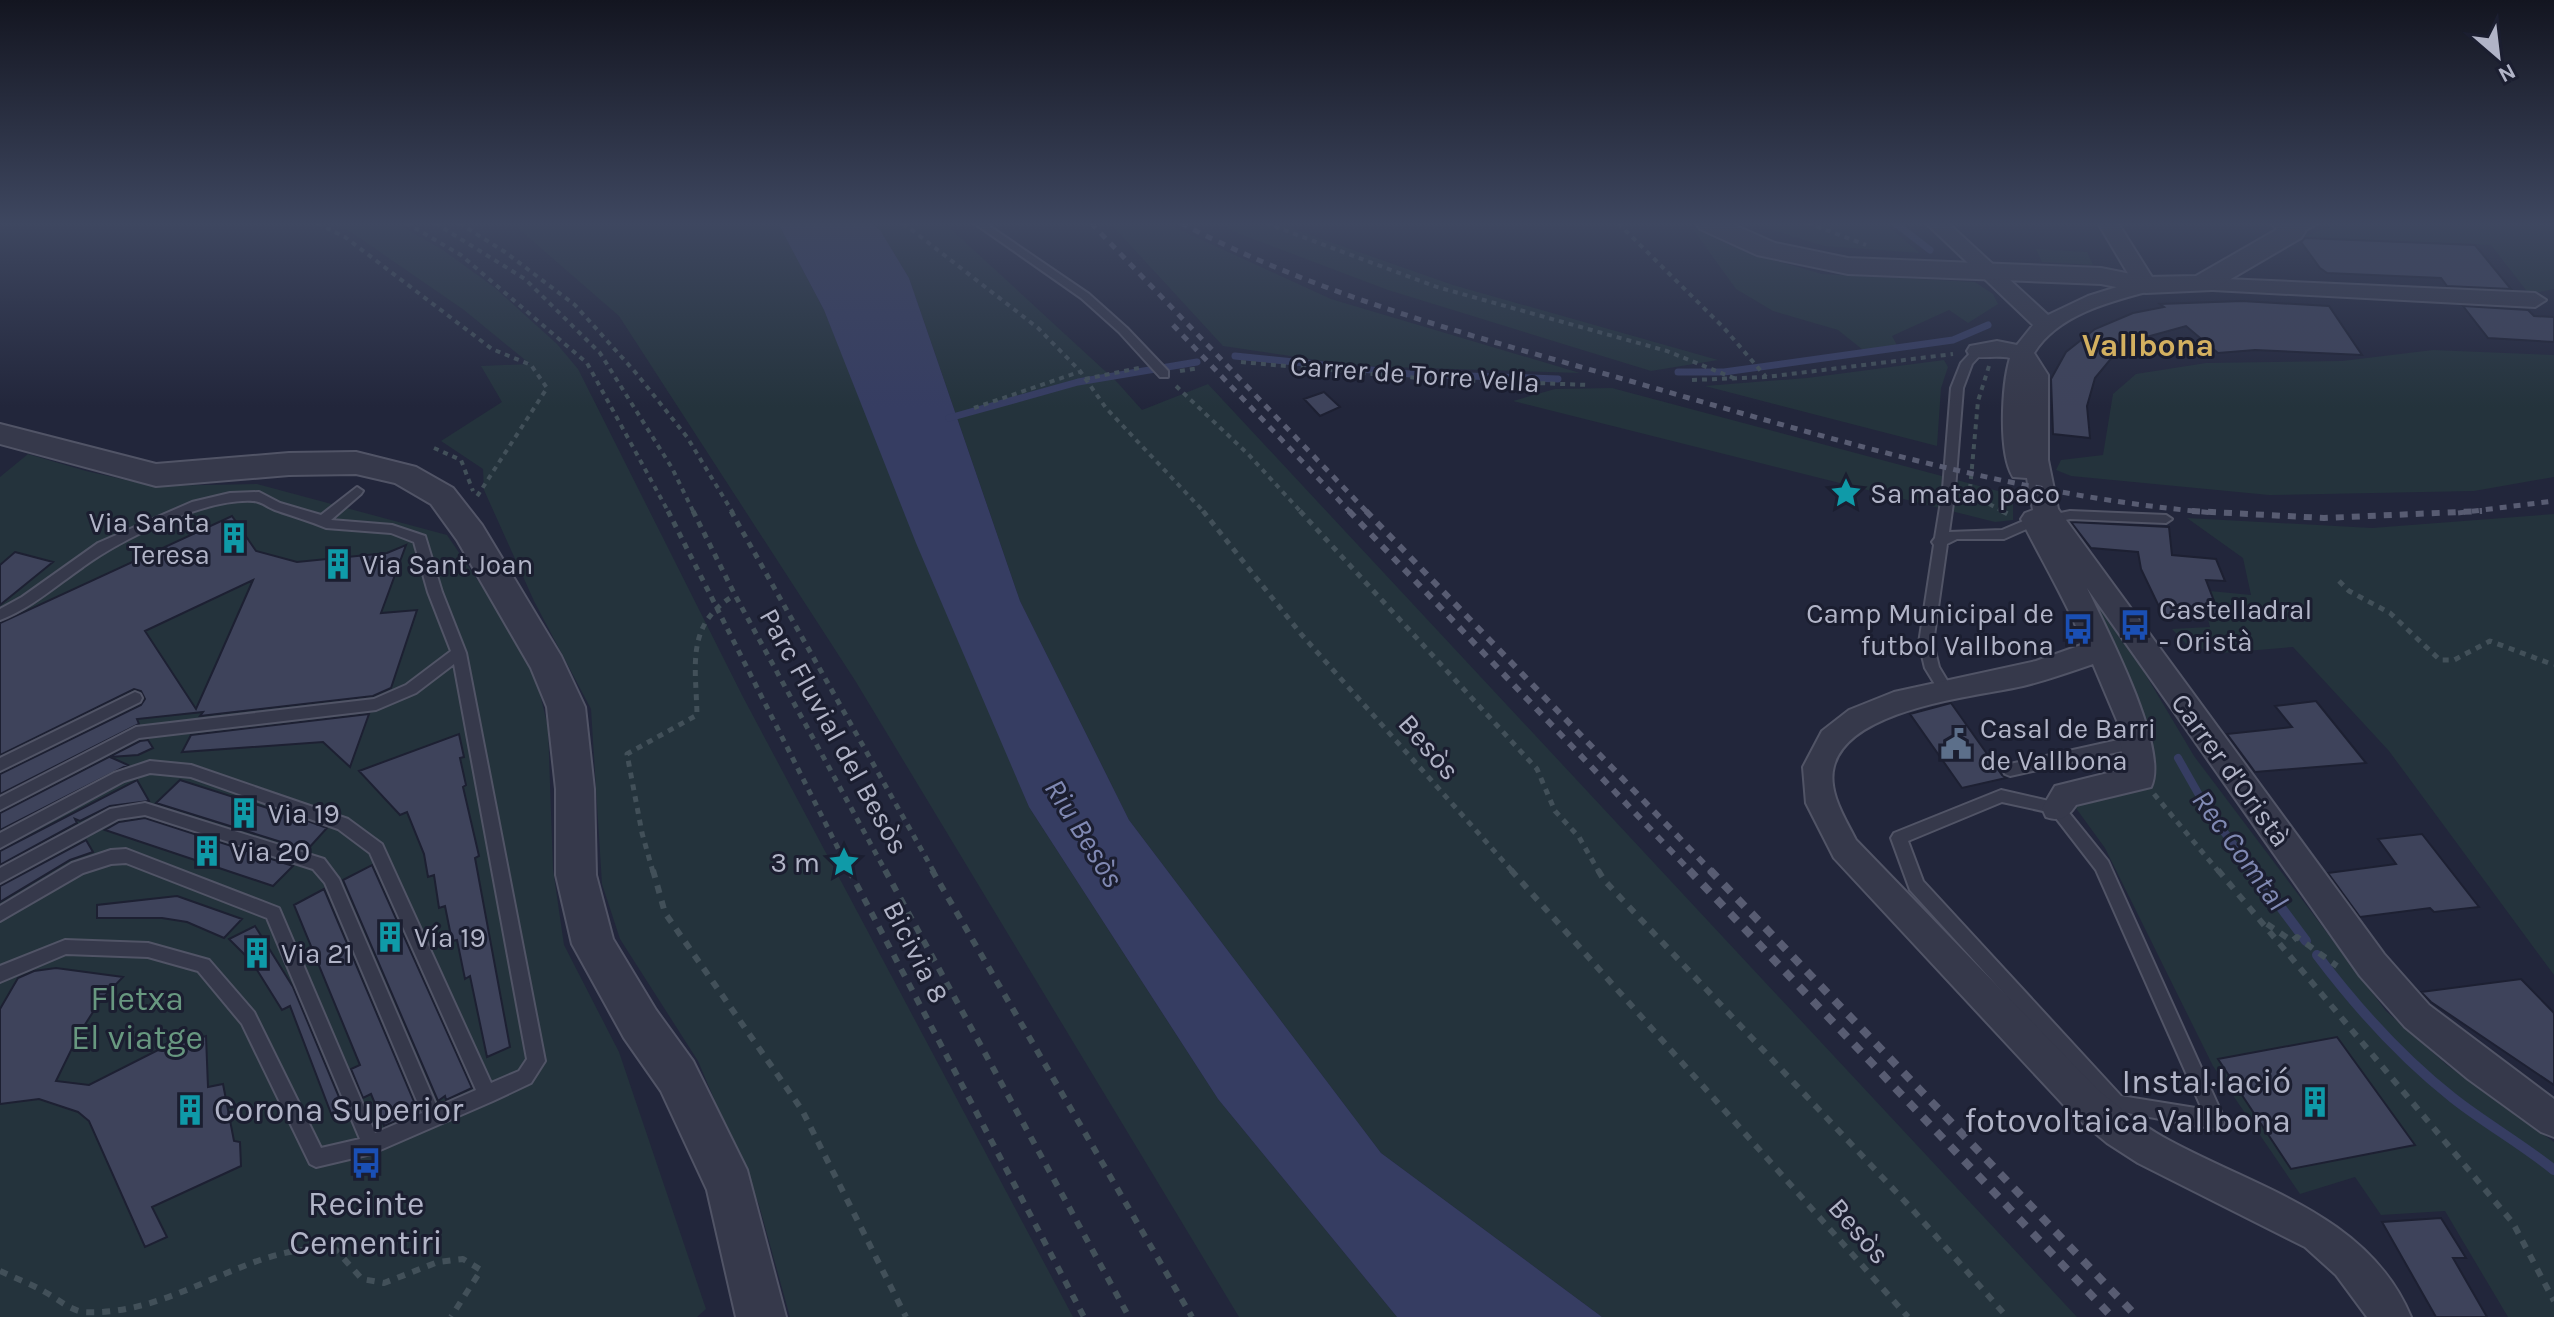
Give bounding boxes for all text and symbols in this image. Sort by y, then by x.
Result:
north arrow [2458,16,2538,96]
text: N [2494,58,2520,88]
district label: Vallbona [2082,327,2214,364]
street label: Carrer de Torre Vella [1289,349,1541,399]
place icon: Sa matao paco [1829,476,1863,510]
place label: Sa matao paco [1870,477,2060,510]
place label: Via Santa Teresa [89,506,210,571]
building icon: Via Santa Teresa [217,521,251,555]
building icon: Via Sant Joan [321,547,355,581]
place label: Via Sant Joan [362,548,534,581]
place label: Castelladral - Oristà [2159,593,2312,658]
place label: Camp Municipal de futbol Vallbona [1806,597,2054,662]
street label: Parc Fluvial del Besòs [753,602,915,860]
bus stop icon: Castelladral - Oristà [2118,608,2152,642]
bus stop icon: Camp Municipal de futbol Vallbona [2061,612,2095,646]
street label: Carrer d'Oristà [2164,687,2298,853]
street label: Besòs [1391,707,1467,787]
place label: Casal de Barri de Vallbona [1980,712,2156,777]
public building icon: Casal de Barri de Vallbona [1939,727,1973,761]
water label: Riu Besòs [1037,772,1131,894]
water label: Rec Comtal [2184,783,2296,917]
building icon: Via 19 [227,796,261,830]
place label: Via 19 [268,797,340,830]
building icon: Via 20 [190,834,224,868]
place label: Via 20 [231,835,310,868]
place icon: 3 m [827,845,861,879]
place label: 3 m [771,846,820,879]
street label: Bicivia 8 [876,895,956,1009]
building icon: Vía 19 [373,920,407,954]
place label: Vía 19 [414,921,486,954]
building icon: Via 21 [240,936,274,970]
place label: Via 21 [281,937,353,970]
park label: Fletxa El viatge [71,979,203,1058]
place label: Instal·lació fotovoltaica Vallbona [1964,1062,2291,1141]
building icon: Instal·lació fotovoltaica Vallbona [2298,1085,2332,1119]
place label: Corona Superior [214,1090,464,1130]
building icon: Corona Superior [173,1093,207,1127]
bus stop icon: Recinte Cementiri [349,1146,383,1180]
place label: Recinte Cementiri [289,1184,443,1263]
street label: Besòs [1821,1191,1897,1271]

